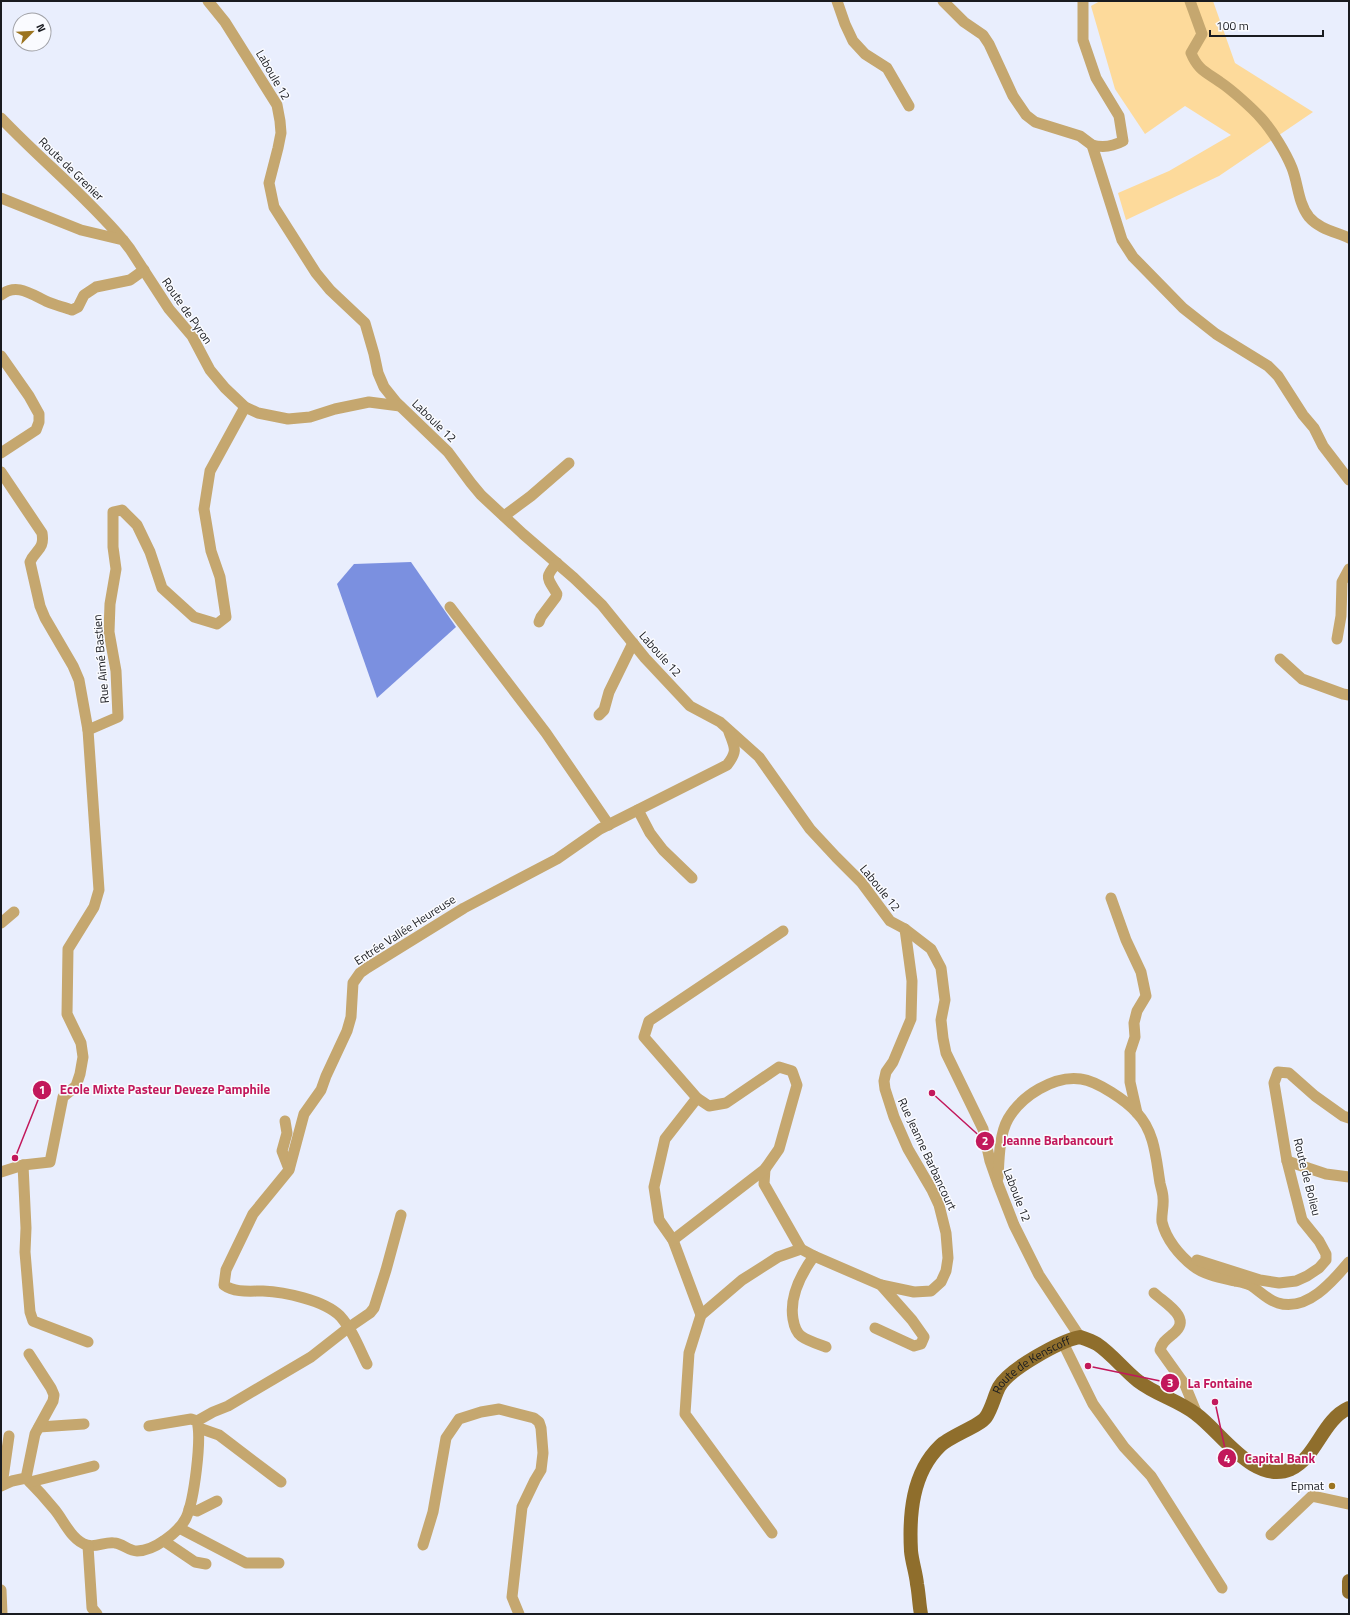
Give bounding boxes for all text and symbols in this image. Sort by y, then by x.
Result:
north arrow [12,12,52,52]
scale bar [1210,12,1323,38]
text: 100 m [1216,16,1249,35]
text: N [32,21,50,35]
street label: Laboule 12 [251,46,296,104]
street label: Route de Grenier [34,132,108,205]
street label: Route de Pyron [157,273,217,348]
street label: Laboule 12 [408,394,461,447]
street label: Rue Aimé Bastien [87,614,114,704]
street label: Laboule 12 [635,627,686,681]
street label: Laboule 12 [855,860,905,915]
street label: Entrée Vallée Heureuse [350,890,459,970]
callout: Ecole Mixte Pasteur Deveze Pamphile [32,1077,278,1102]
text: Ecole Mixte Pasteur Deveze Pamphile [60,1079,271,1099]
text: 1 [39,1080,45,1099]
street label: Rue Jeanne Barbancourt [893,1094,962,1214]
callout: Jeanne Barbancourt [975,1128,1122,1153]
text: Jeanne Barbancourt [1003,1130,1114,1150]
text: 2 [982,1131,988,1150]
street label: Route de Bolieu [1289,1136,1326,1218]
street label: Laboule 12 [999,1165,1036,1224]
street label: Route de Kenscoff [987,1331,1073,1397]
callout: La Fontaine [1160,1371,1261,1396]
text: 3 [1167,1373,1173,1392]
text: La Fontaine [1188,1373,1253,1393]
callout: Capital Bank [1217,1446,1323,1471]
text: Capital Bank [1245,1448,1315,1468]
text: 4 [1224,1449,1231,1468]
place label: Epmat [1291,1476,1325,1495]
marker: Epmat [1327,1481,1337,1491]

